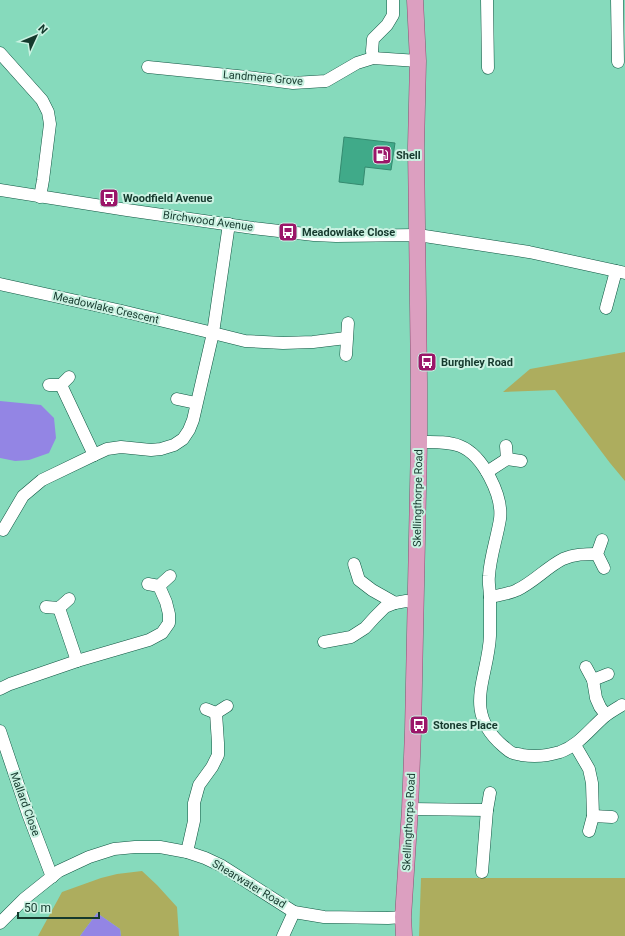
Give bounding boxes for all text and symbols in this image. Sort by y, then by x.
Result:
north arrow [16,16,56,56]
text: N [35,22,50,37]
street label: Landmere Grove [222,68,304,88]
fuel station icon: Shell [371,144,393,166]
place label: Shell [396,149,421,162]
bus stop icon: Woodfield Avenue [98,187,120,209]
place label: Woodfield Avenue [123,192,212,205]
street label: Birchwood Avenue [162,208,254,234]
bus stop icon: Meadowlake Close [277,221,299,243]
place label: Meadowlake Close [302,226,395,239]
street label: Meadowlake Crescent [52,289,161,327]
bus stop icon: Burghley Road [416,351,438,373]
place label: Burghley Road [441,356,513,369]
street label: Skellingthorpe Road [411,449,425,547]
bus stop icon: Stones Place [408,714,430,736]
place label: Stones Place [433,719,498,732]
street label: Mallard Close [7,770,43,838]
street label: Skellingthorpe Road [400,773,418,871]
street label: Shearwater Road [210,857,288,911]
scale bar [18,894,99,920]
text: 50 m [24,901,51,915]

